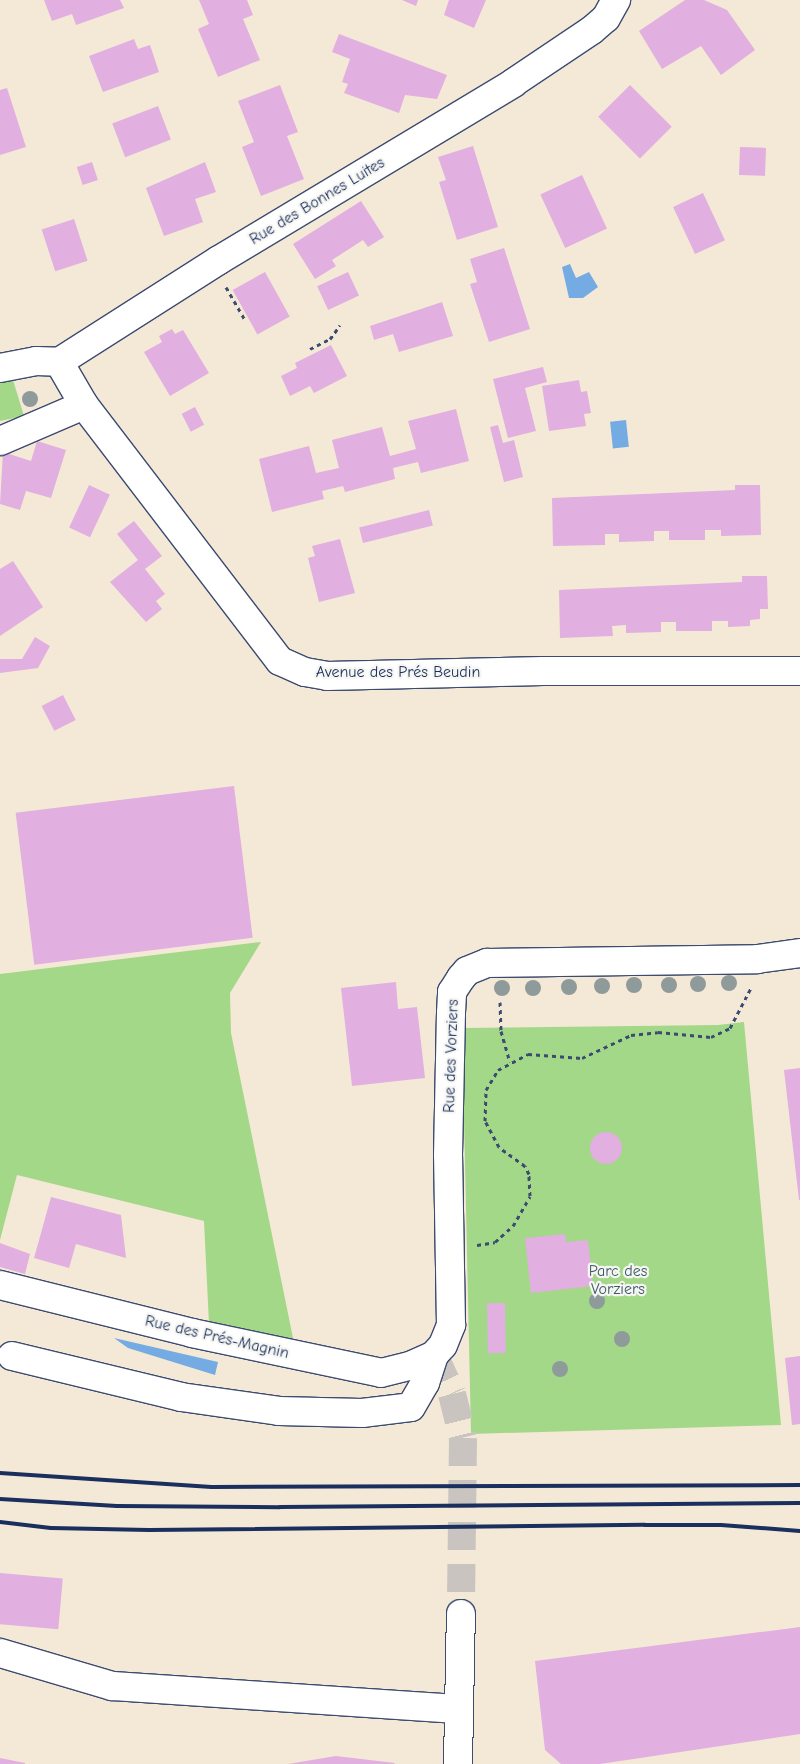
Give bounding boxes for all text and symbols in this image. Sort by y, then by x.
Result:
street label: Rue des Bonnes Luites [246,153,388,249]
street label: Avenue des Prés Beudin [316,662,480,682]
street label: Rue des Vorziers [439,999,463,1113]
park label: Parc des Vorziers [589,1261,647,1299]
street label: Rue des Prés-Magnin [143,1311,291,1363]

